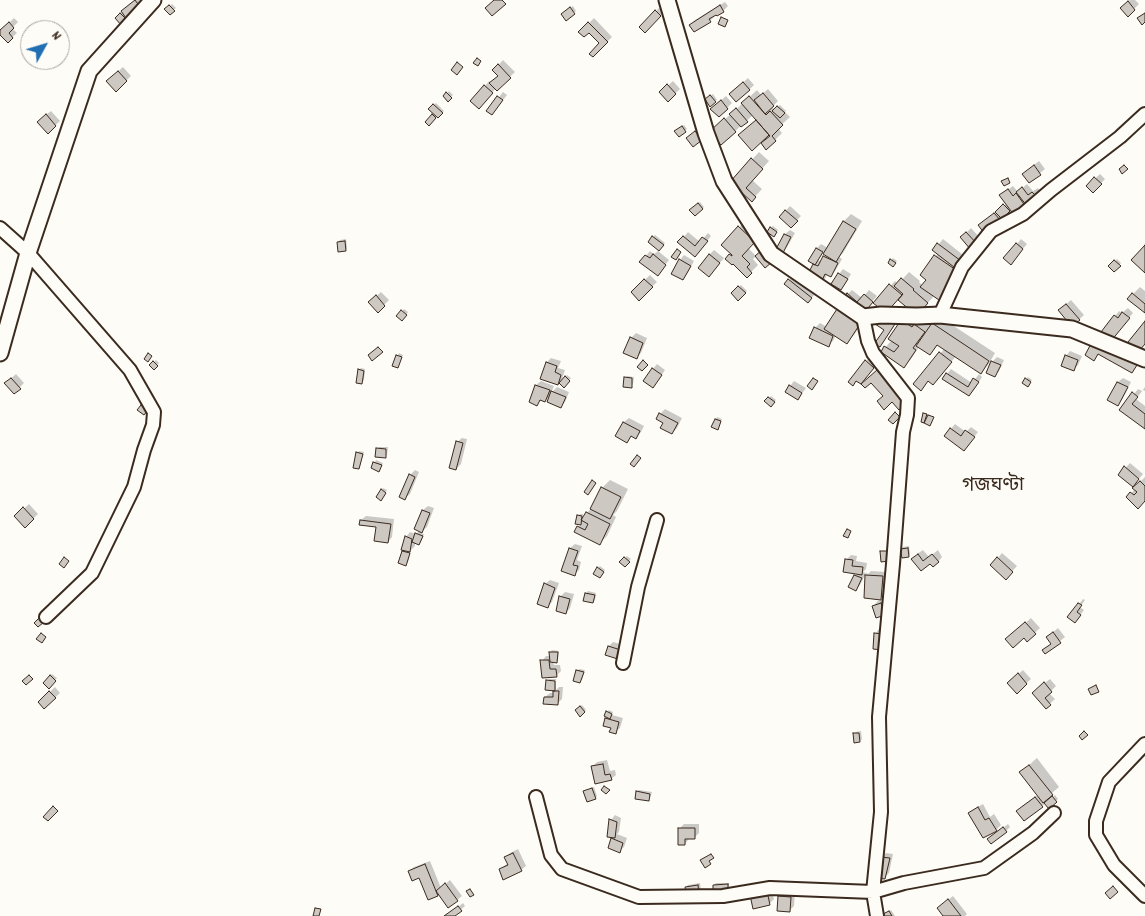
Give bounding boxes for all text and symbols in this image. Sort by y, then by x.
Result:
north arrow [20,20,70,70]
text: N [46,27,66,45]
district label: গজঘণ্টা [962,476,1024,498]

